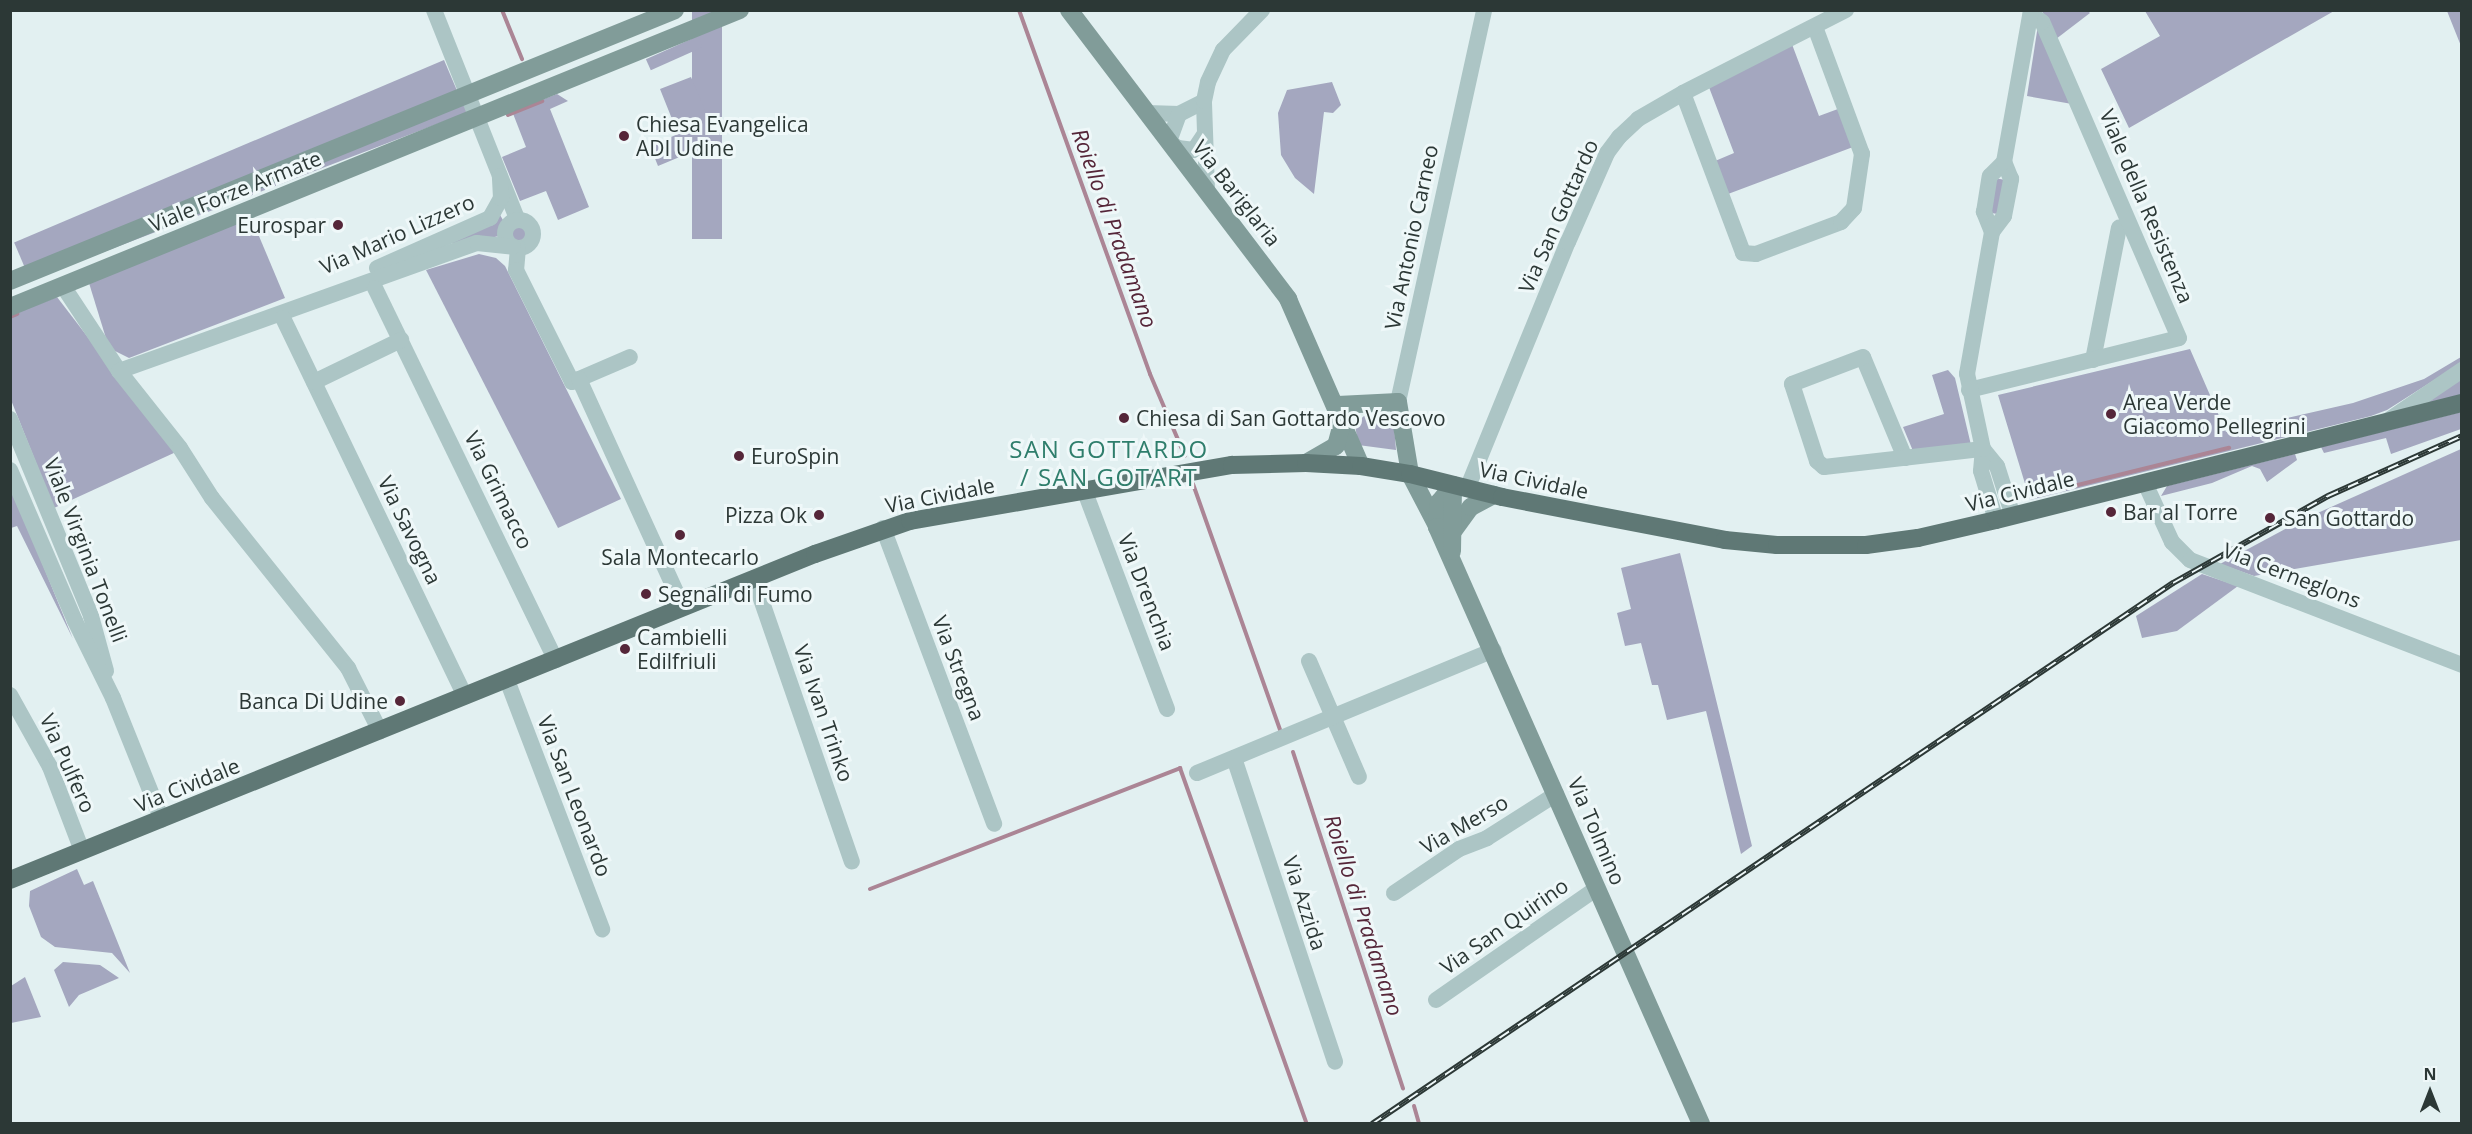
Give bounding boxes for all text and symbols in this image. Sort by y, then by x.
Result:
street label: Viale della Resistenza [2095,105,2199,307]
place label: Chiesa Evangelica ADI Udine [636,111,809,161]
water label: Roiello di Pradamano [1067,125,1163,331]
marker: Chiesa Evangelica ADI Udine [617,129,631,143]
street label: Via Bariglaria [1188,135,1286,251]
street label: Via San Gottardo [1513,135,1603,297]
street label: Via Antonio Carneo [1379,142,1443,332]
street label: Viale Forze Armate [145,145,325,237]
street label: Via Mario Lizzero [316,189,478,279]
place label: Eurospar [237,212,326,238]
marker: Eurospar [331,218,345,232]
place label: Area Verde Giacomo Pellegrini [2123,389,2306,439]
place label: Chiesa di San Gottardo Vescovo [1136,405,1446,431]
marker: Area Verde Giacomo Pellegrini [2104,407,2118,421]
marker: Chiesa di San Gottardo Vescovo [1117,411,1131,425]
street label: Via Grimacco [460,427,538,553]
district label: SAN GOTTARDO / SAN GOTART [1009,435,1209,491]
place label: EuroSpin [751,443,839,469]
marker: EuroSpin [732,449,746,463]
street label: Viale Virginia Tonelli [39,454,133,646]
street label: Via Cividale [1477,456,1591,504]
street label: Via Cividale [1963,465,2077,517]
street label: Via Savogna [373,472,447,588]
street label: Via Cividale [883,472,997,518]
place label: Bar al Torre [2123,499,2238,525]
place label: Pizza Ok [725,502,807,528]
marker: Bar al Torre [2104,505,2118,519]
place label: San Gottardo [2284,505,2414,531]
marker: Pizza Ok [812,508,826,522]
marker: San Gottardo [2261,509,2279,527]
marker: Sala Montecarlo [673,528,687,542]
street label: Via Drenchia [1113,530,1181,654]
street label: Via Cerneglons [2220,537,2364,613]
place label: Sala Montecarlo [601,544,759,570]
place label: Segnali di Fumo [658,581,813,607]
marker: Segnali di Fumo [639,587,653,601]
street label: Via Stregna [927,612,991,724]
place label: Cambielli Edilfriuli [637,624,727,674]
street label: Via Ivan Trinko [789,641,859,785]
marker: Cambielli Edilfriuli [618,642,632,656]
place label: Banca Di Udine [239,688,388,714]
marker: Banca Di Udine [393,694,407,708]
street label: Via Pulfero [35,710,101,816]
street label: Via San Leonardo [533,712,617,880]
street label: Via Cividale [131,753,243,817]
street label: Via Tolmino [1563,773,1631,889]
street label: Via Merso [1416,789,1512,859]
water label: Roiello di Pradamano [1319,811,1409,1019]
street label: Via Azzida [1278,853,1332,953]
street label: Via San Quirino [1435,873,1573,979]
north arrow [2400,1062,2460,1122]
text: N [2423,1063,2437,1085]

